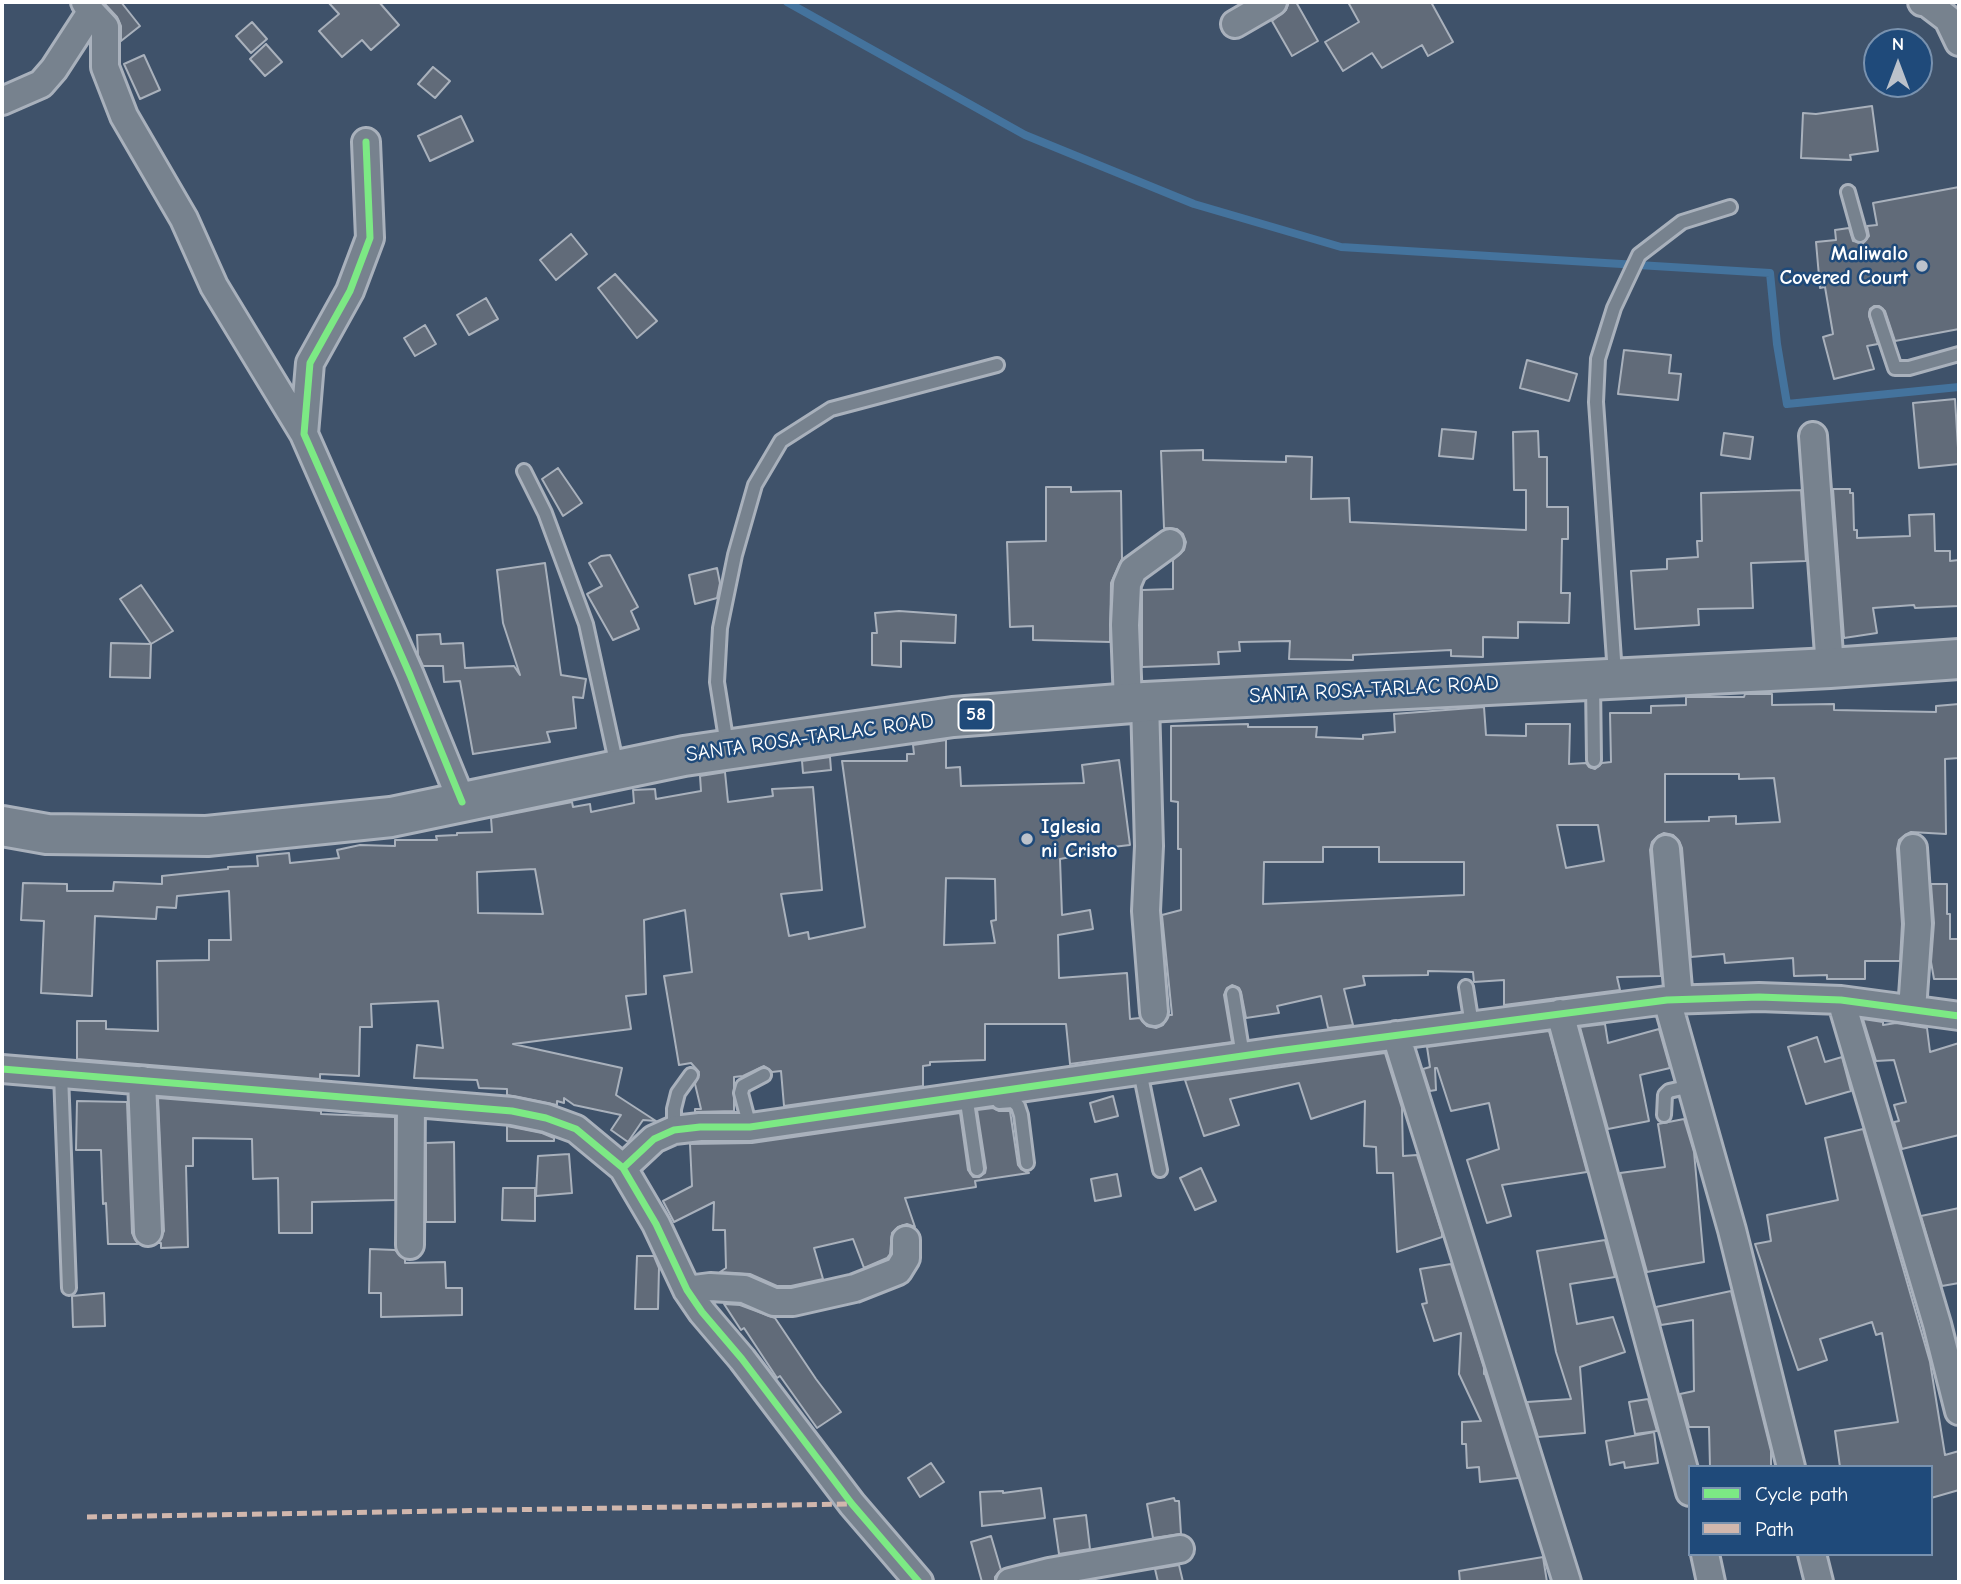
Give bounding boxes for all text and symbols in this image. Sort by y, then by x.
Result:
north arrow [1863,28,1933,98]
text: N [1892,33,1904,55]
place label: Maliwalo Covered Court [1779,241,1908,291]
marker: Maliwalo Covered Court [1914,258,1930,274]
street label: SANTA ROSA-TARLAC ROAD [1249,671,1499,709]
road number: 58 [958,700,993,730]
street label: SANTA ROSA-TARLAC ROAD [684,708,936,768]
place label: Iglesia ni Cristo [1041,814,1117,864]
marker: Iglesia ni Cristo [1019,831,1035,847]
legend [1688,1465,1933,1556]
text: Cycle path [1755,1482,1848,1506]
text: Path [1755,1517,1794,1541]

